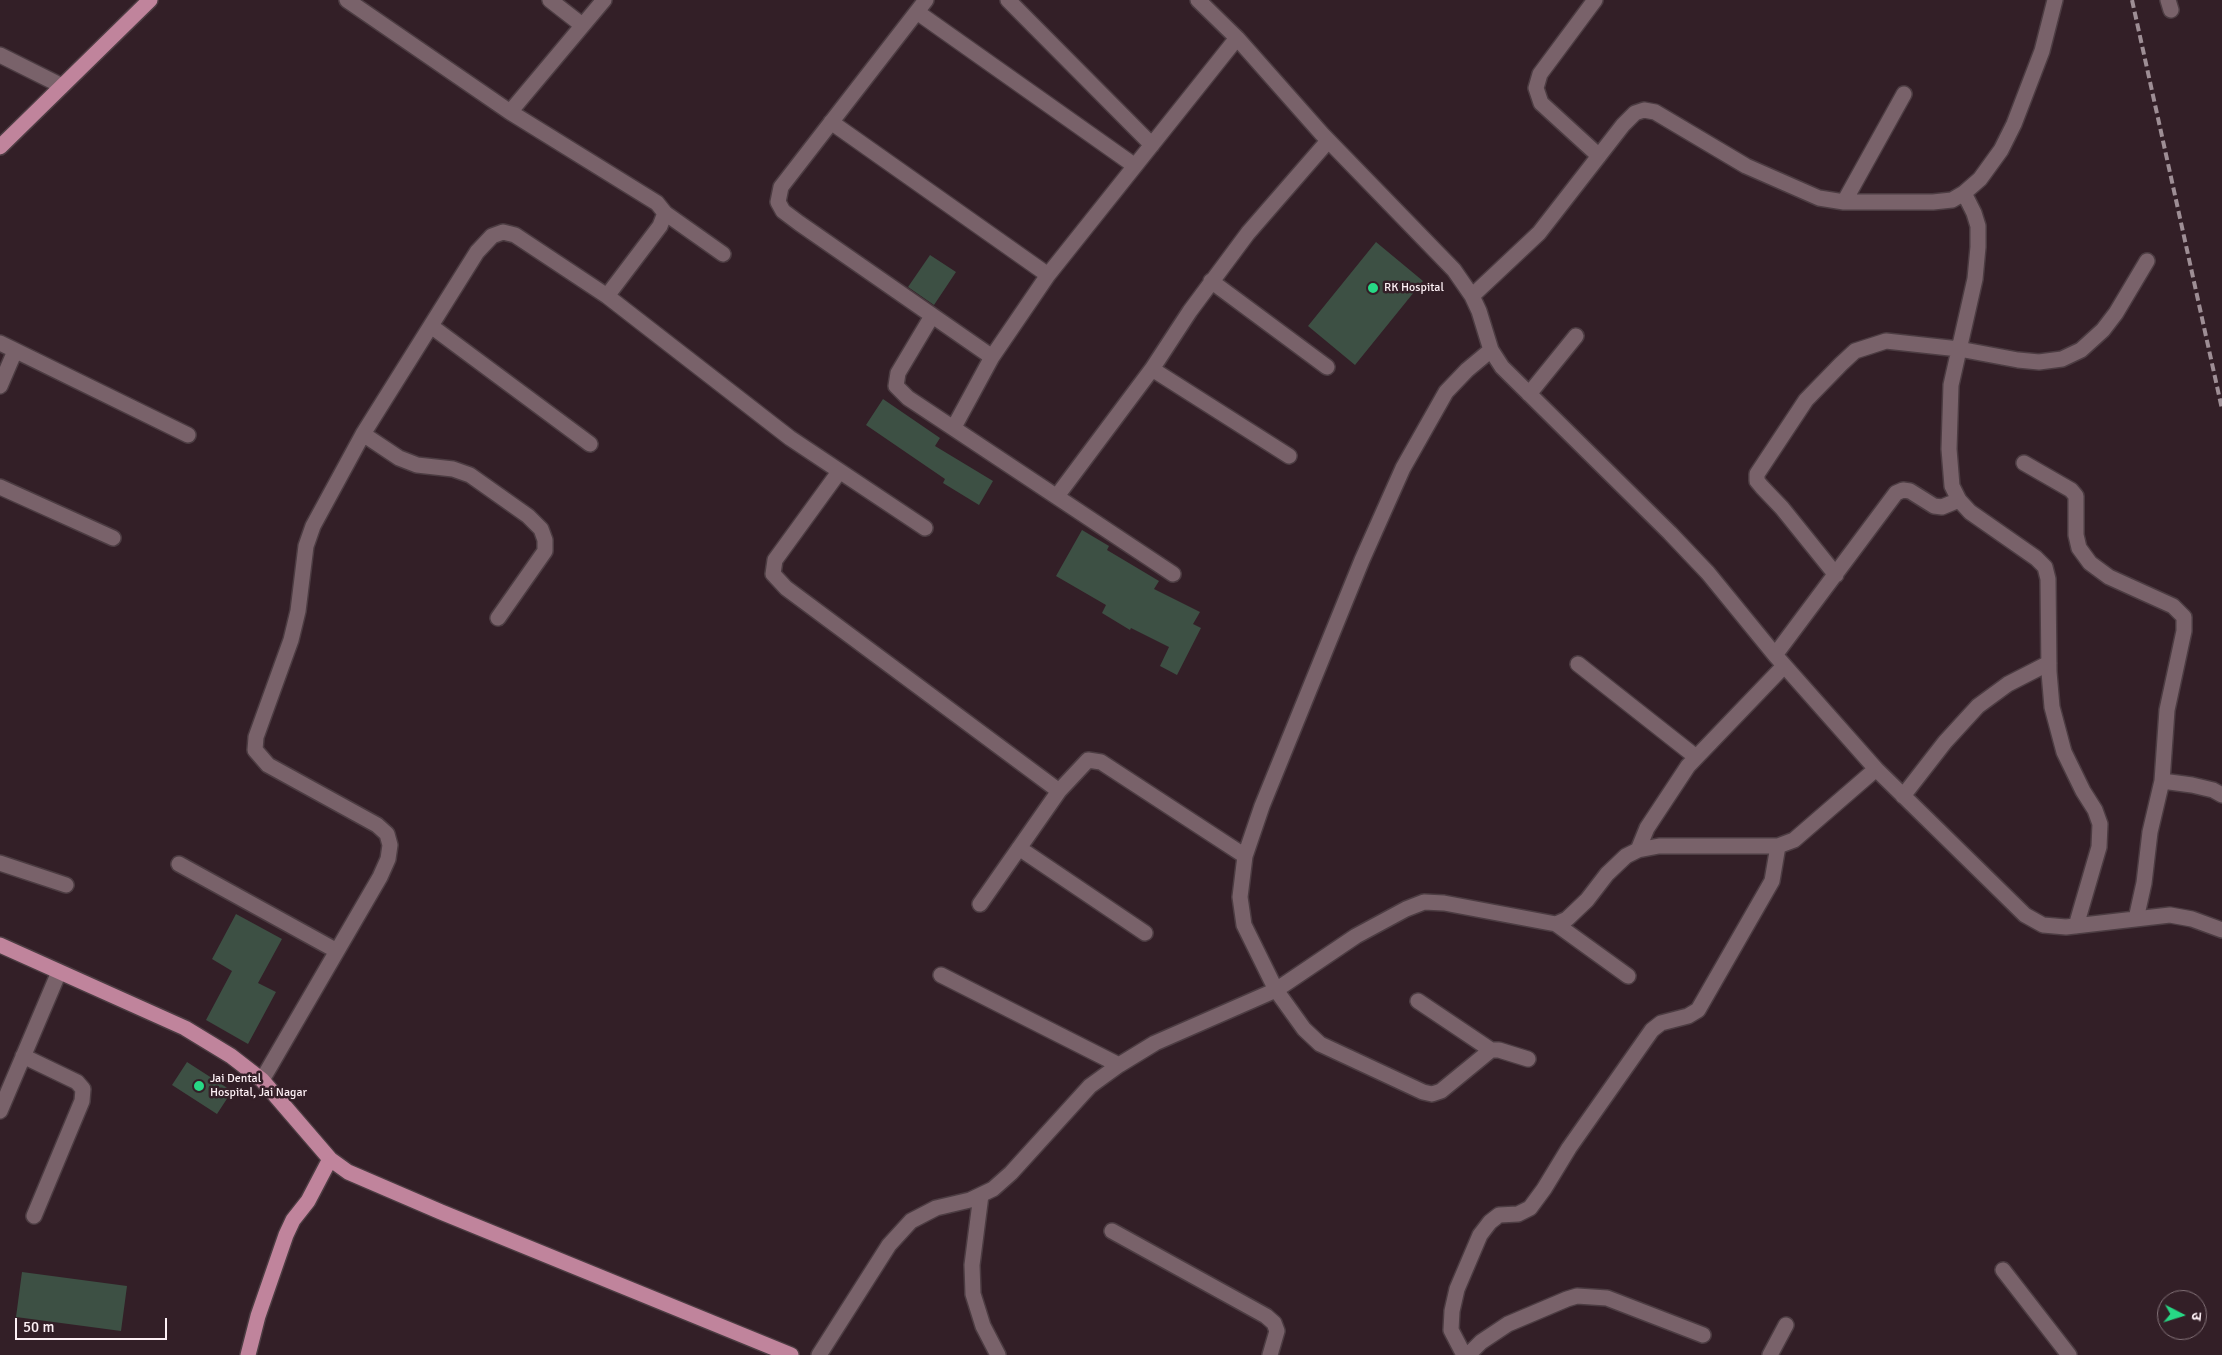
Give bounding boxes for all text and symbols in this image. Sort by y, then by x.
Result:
marker: RK Hospital [1366,281,1380,295]
place label: RK Hospital [1384,281,1444,295]
place label: Jai Dental Hospital, Jai Nagar [210,1072,307,1100]
marker: Jai Dental Hospital, Jai Nagar [192,1079,206,1093]
north arrow [2157,1290,2207,1340]
scale bar [18,1308,170,1340]
text: उ [2188,1311,2205,1321]
text: 50 m [23,1318,54,1336]

